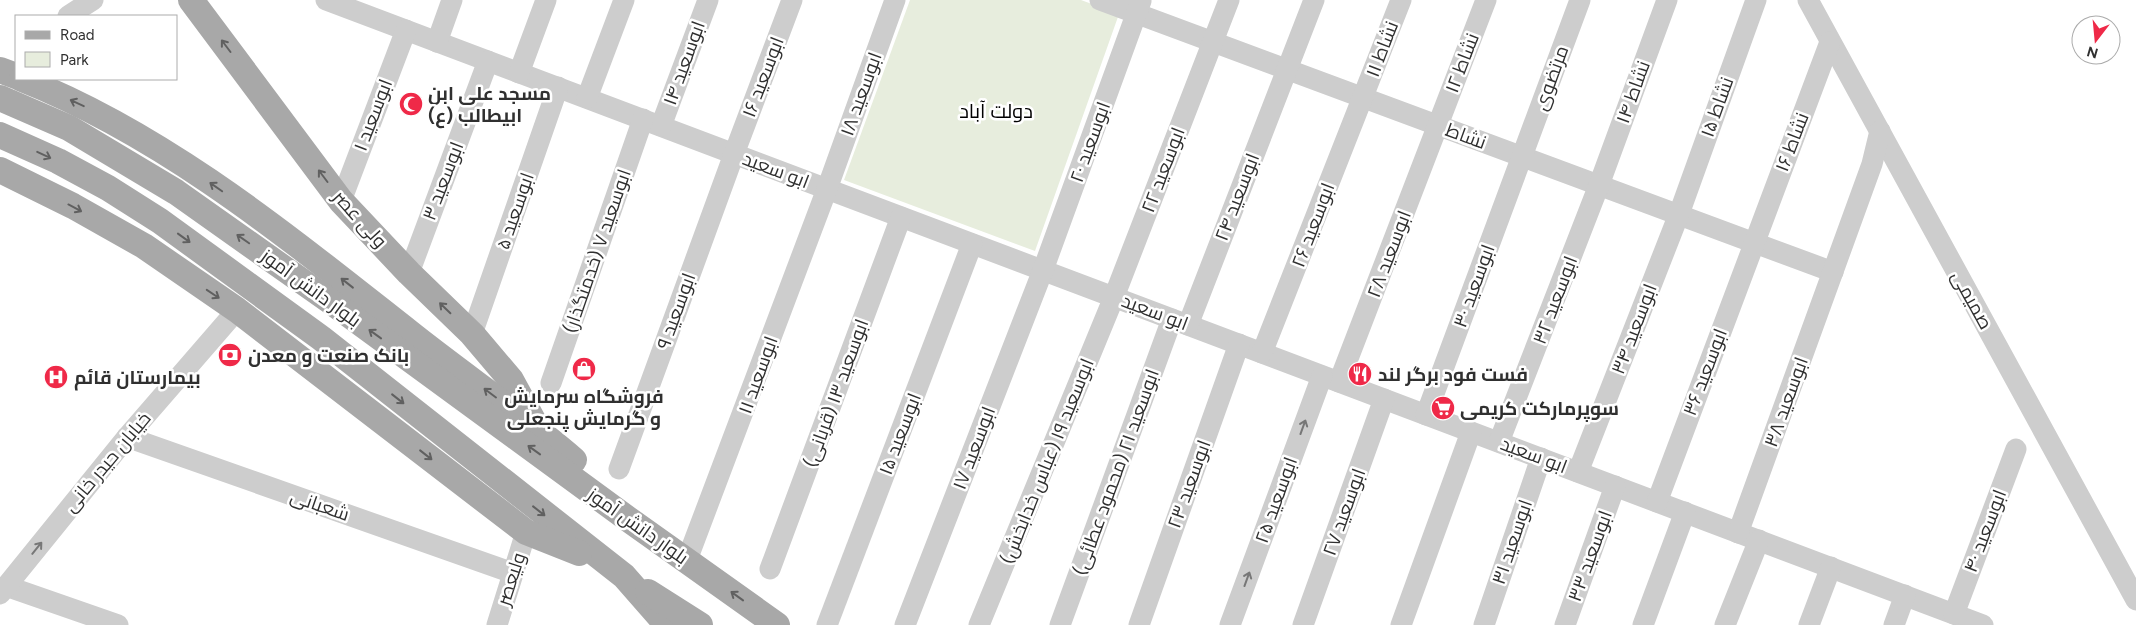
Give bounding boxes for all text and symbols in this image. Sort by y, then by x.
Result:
legend [15,15,178,80]
north arrow [2071,15,2121,65]
street label: ابوسعید ۱۴ [658,18,710,108]
street label: نشاط ۱۱ [1361,18,1403,80]
text: Road [60,26,95,44]
street label: نشاط ۱۲ [1440,30,1484,96]
street label: ابوسعید ۱۶ [737,33,789,121]
one-way arrow [220,40,231,53]
street label: مرتضوی [1529,42,1573,114]
text: N [2085,42,2100,62]
street label: ابوسعید ۱۸ [835,49,887,139]
text: Park [60,51,89,69]
street label: نشاط ۱۴ [1611,58,1655,126]
street label: نشاط ۱۵ [1696,74,1738,140]
street label: ابوسعید ۱ [349,76,397,154]
place label: مسجد علی ابن ابیطالب (ع) [428,82,551,129]
mosque icon: مسجد علی ابن ابیطالب (ع) [398,91,424,117]
one-way arrow [70,98,85,108]
district label: دولت آباد [959,99,1033,123]
street label: ابوسعید ۲۰ [1065,99,1115,185]
street label: نشاط ۱۶ [1770,109,1814,175]
street label: نشاط [1443,118,1489,154]
street label: ابوسعید ۲۲ [1136,124,1190,216]
street label: ابوسعید ۳ [418,138,468,224]
street label: ابو سعید [739,147,813,193]
street label: ابوسعید ۲۴ [1210,150,1264,244]
one-way arrow [36,151,51,160]
street label: ابوسعید ۷ (خدمتگذار) [558,166,636,336]
one-way arrow [318,169,328,183]
street label: ابوسعید ۵ [491,170,539,252]
street label: ابوسعید ۲۶ [1286,180,1340,270]
one-way arrow [209,182,223,192]
street label: ولی عصر [328,185,392,253]
one-way arrow [67,204,82,213]
street label: ابوسعید ۲۸ [1362,207,1416,301]
one-way arrow [177,233,191,243]
one-way arrow [236,234,250,244]
street label: ابوسعید ۳۰ [1448,241,1500,331]
street label: بلوار دانش آموز [256,244,365,332]
street label: ابوسعید ۳۲ [1528,253,1582,347]
street label: صمیمی [1947,267,1997,333]
street label: ابوسعید ۹ [652,270,700,352]
one-way arrow [341,278,354,289]
street label: ابوسعید ۳۴ [1606,281,1662,377]
one-way arrow [206,289,220,299]
street label: ابو سعید [1118,289,1192,335]
one-way arrow [439,302,451,314]
street label: ابوسعید ۱۳ (قربانی) [799,316,873,470]
street label: ابوسعید ۳۶ [1678,325,1732,419]
one-way arrow [369,328,382,339]
street label: ابوسعید ۱۱ [733,333,783,417]
bank icon: بانک صنعت و معدن [217,342,243,368]
place label: بانک صنعت و معدن [248,344,409,367]
street label: ابوسعید ۳۸ [1759,354,1813,450]
street label: ابوسعید ۱۹ (عباس خدابخش) [995,355,1099,567]
shop icon: فروشگاه سرمایش و گرمایش پنجعلی [571,356,597,382]
restaurant icon: فست فود برگر لند [1347,361,1373,387]
place label: فست فود برگر لند [1378,363,1528,386]
hospital icon: بیمارستان قائم [43,364,69,390]
place label: بیمارستان قائم [74,366,201,391]
street label: ابوسعید ۲۱ (محمود عطائی) [1068,366,1164,578]
place label: فروشگاه سرمایش و گرمایش پنجعلی [504,385,664,432]
one-way arrow [484,387,497,398]
street label: ابوسعید ۱۵ [874,390,926,478]
one-way arrow [391,393,404,404]
supermarket icon: سوپرمارکت کریمی [1430,395,1456,421]
place label: سوپرمارکت کریمی [1460,397,1619,422]
street label: ابوسعید ۱۷ [948,403,1000,493]
street label: خیابان حیدر خانی [58,407,156,517]
one-way arrow [1299,420,1308,435]
street label: ابو سعید [1497,432,1571,478]
street label: ابوسعید ۲۳ [1162,437,1216,531]
one-way arrow [528,445,541,456]
one-way arrow [419,450,432,461]
street label: ابوسعید ۲۵ [1250,454,1302,546]
street label: ابوسعید ۲۷ [1318,465,1370,559]
street label: بلوار دانش آموز [582,482,693,569]
street label: شعبانی [287,484,353,526]
street label: ابوسعید ۴۰ [1959,486,2011,576]
street label: ابوسعید ۳۱ [1487,497,1537,587]
one-way arrow [532,505,545,516]
street label: ابوسعید ۳۳ [1563,507,1617,605]
one-way arrow [31,542,42,555]
street label: ولیعصر [491,550,530,609]
one-way arrow [1243,572,1252,587]
one-way arrow [730,591,744,601]

